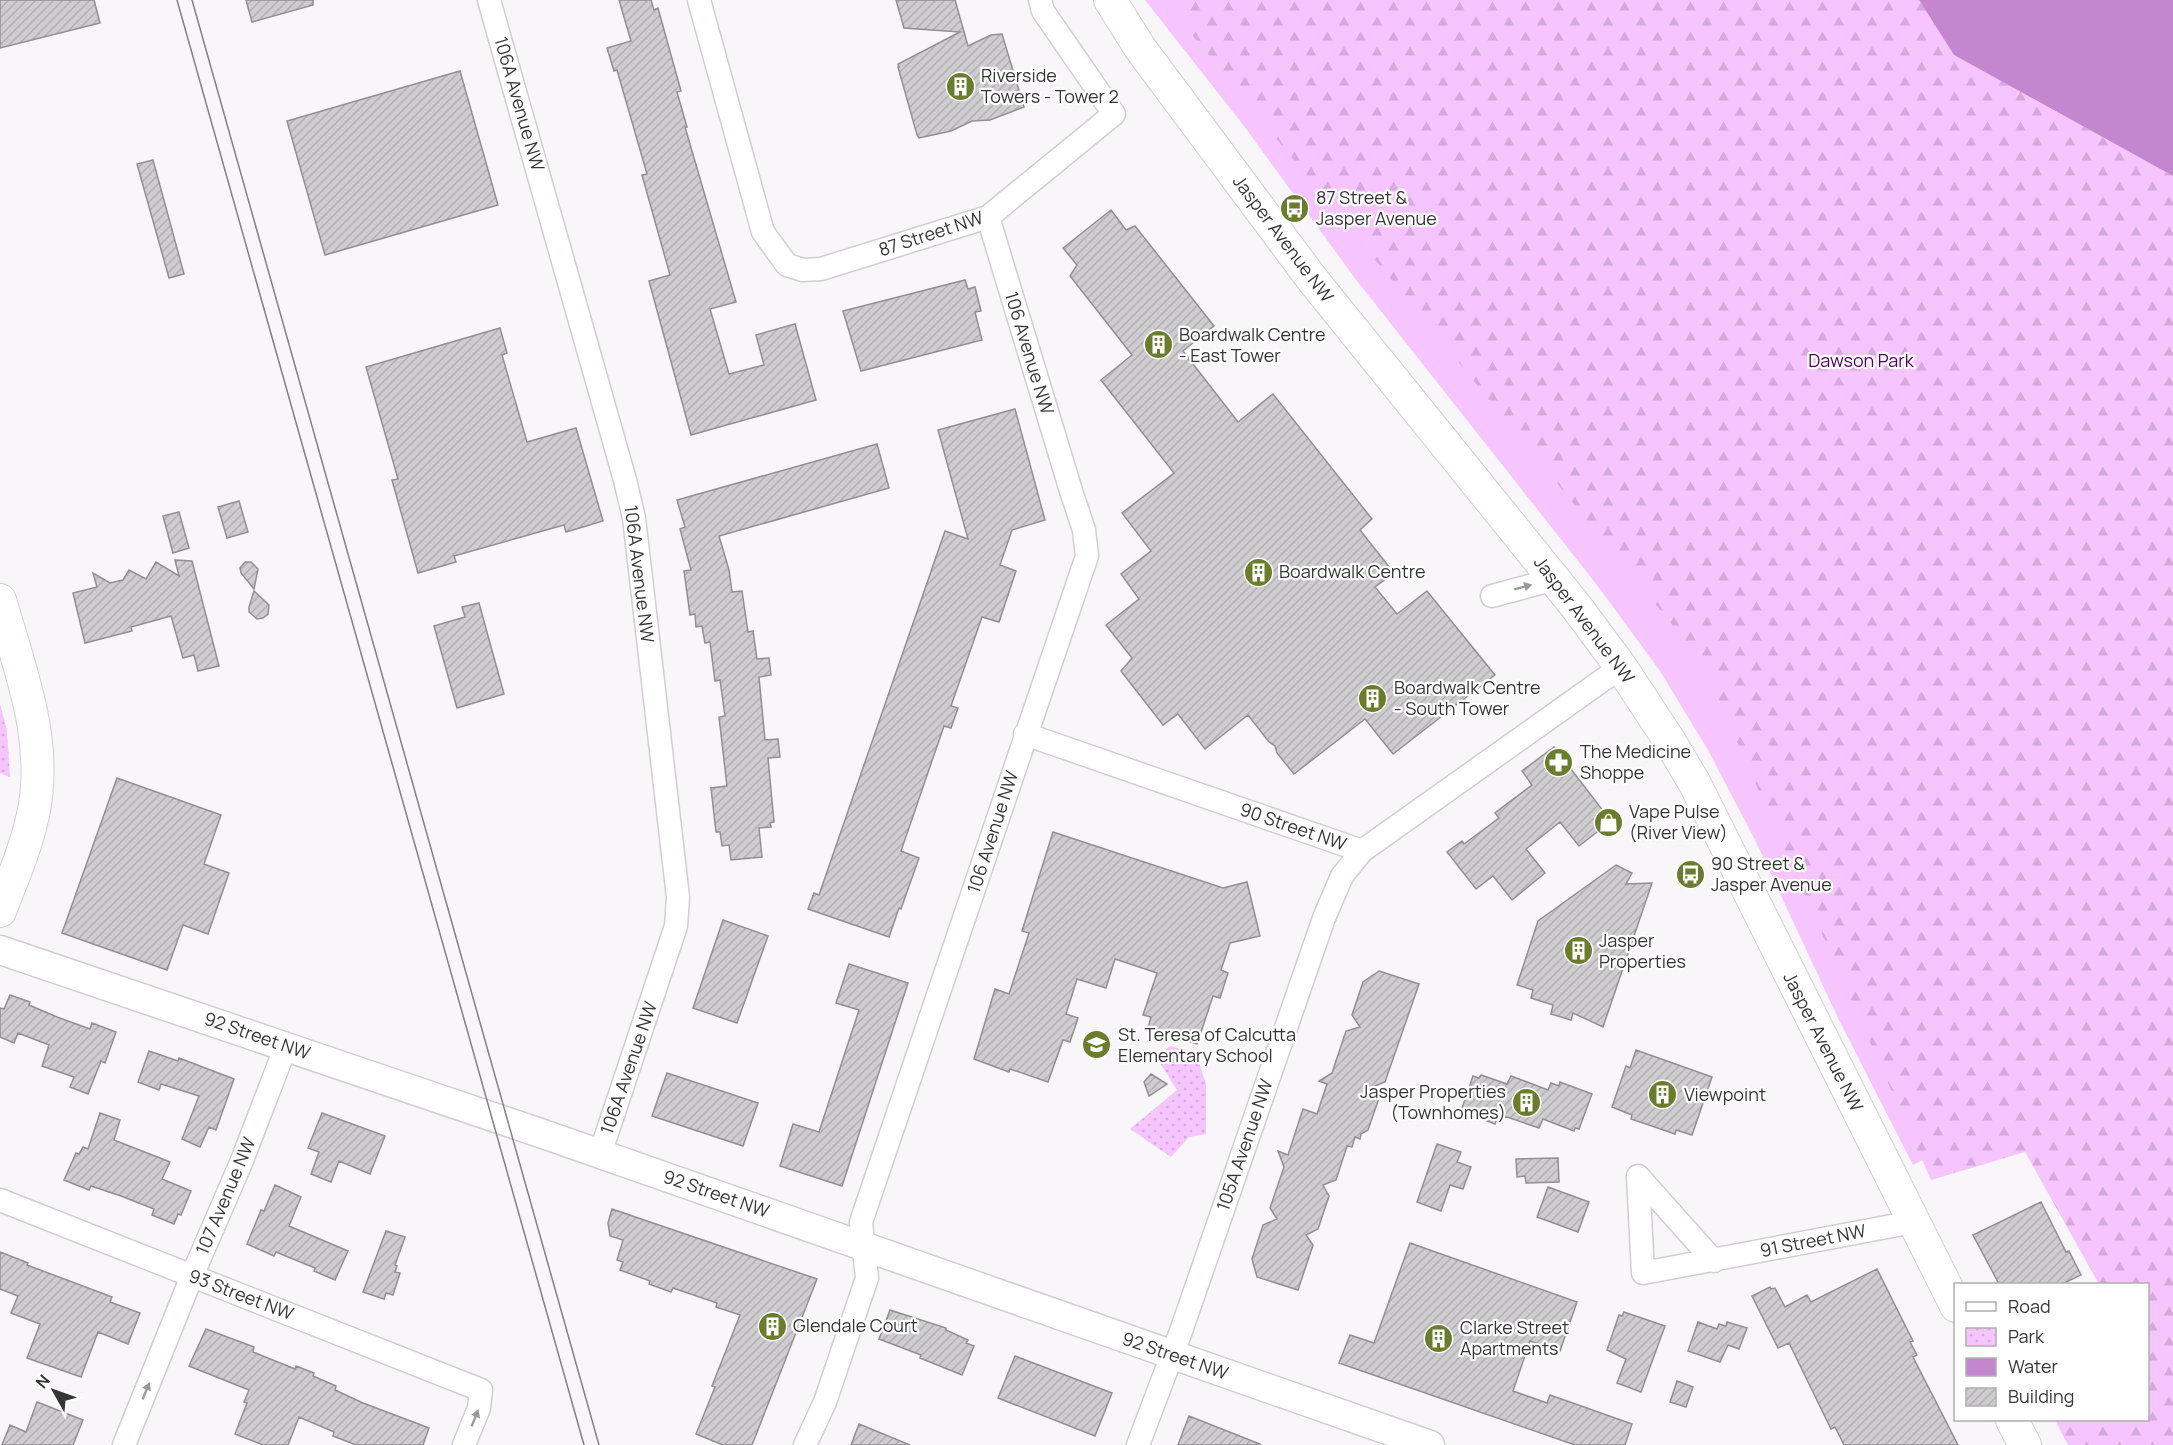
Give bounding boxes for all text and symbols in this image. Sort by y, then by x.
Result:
street label: 106A Avenue NW [489,34,551,174]
place label: Riverside Towers - Tower 2 [981,63,1119,108]
building icon: Riverside Towers - Tower 2 [944,70,976,102]
street label: Jasper Avenue NW [1228,170,1340,307]
place label: 87 Street & Jasper Avenue [1316,185,1437,230]
bus stop icon: 87 Street & Jasper Avenue [1279,192,1311,224]
street label: 87 Street NW [875,205,986,261]
street label: 106 Avenue NW [1000,288,1060,417]
place label: Boardwalk Centre - East Tower [1179,322,1326,367]
building icon: Boardwalk Centre - East Tower [1142,329,1174,361]
park label: Dawson Park [1808,348,1915,372]
street label: 106A Avenue NW [620,504,660,644]
street label: Jasper Avenue NW [1529,551,1641,688]
building icon: Boardwalk Centre [1242,556,1274,588]
place label: Boardwalk Centre [1279,559,1426,583]
one-way arrow [1514,582,1532,592]
place label: Boardwalk Centre - South Tower [1394,675,1541,720]
building icon: Boardwalk Centre - South Tower [1357,682,1389,714]
place label: The Medicine Shoppe [1580,739,1691,784]
pharmacy icon: The Medicine Shoppe [1543,746,1575,778]
street label: 106 Avenue NW [961,767,1023,896]
street label: 90 Street NW [1237,797,1350,856]
place label: Vape Pulse (River View) [1629,799,1728,844]
shop icon: Vape Pulse (River View) [1592,806,1624,838]
place label: 90 Street & Jasper Avenue [1711,851,1832,896]
bus stop icon: 90 Street & Jasper Avenue [1674,858,1706,890]
place label: Jasper Properties [1599,928,1686,973]
building icon: Jasper Properties [1562,935,1594,967]
street label: Jasper Avenue NW [1778,968,1869,1115]
street label: 106A Avenue NW [594,998,662,1137]
street label: 92 Street NW [201,1006,314,1064]
place label: St. Teresa of Calcutta Elementary School [1118,1022,1296,1067]
school or university icon: St. Teresa of Calcutta Elementary School [1081,1029,1113,1061]
street label: 105A Avenue NW [1210,1075,1278,1214]
place label: Jasper Properties (Townhomes) [1360,1079,1506,1124]
building icon: Viewpoint [1647,1079,1679,1111]
place label: Viewpoint [1684,1082,1766,1106]
building icon: Jasper Properties (Townhomes) [1511,1086,1543,1118]
street label: 107 Avenue NW [190,1133,261,1258]
street label: 92 Street NW [660,1164,773,1222]
street label: 91 Street NW [1758,1218,1868,1262]
street label: 93 Street NW [186,1263,297,1325]
legend [1954,1283,2149,1421]
text: Road [2008,1294,2051,1318]
building icon: Glendale Court [756,1310,788,1342]
place label: Glendale Court [793,1313,918,1337]
place label: Clarke Street Apartments [1460,1315,1569,1360]
building icon: Clarke Street Apartments [1423,1322,1455,1354]
text: Park [2008,1324,2045,1348]
street label: 92 Street NW [1119,1326,1232,1384]
text: Water [2008,1354,2058,1378]
north arrow [24,1361,84,1421]
text: N [30,1370,55,1393]
one-way arrow [141,1381,151,1399]
text: Building [2008,1384,2074,1408]
one-way arrow [471,1409,480,1427]

